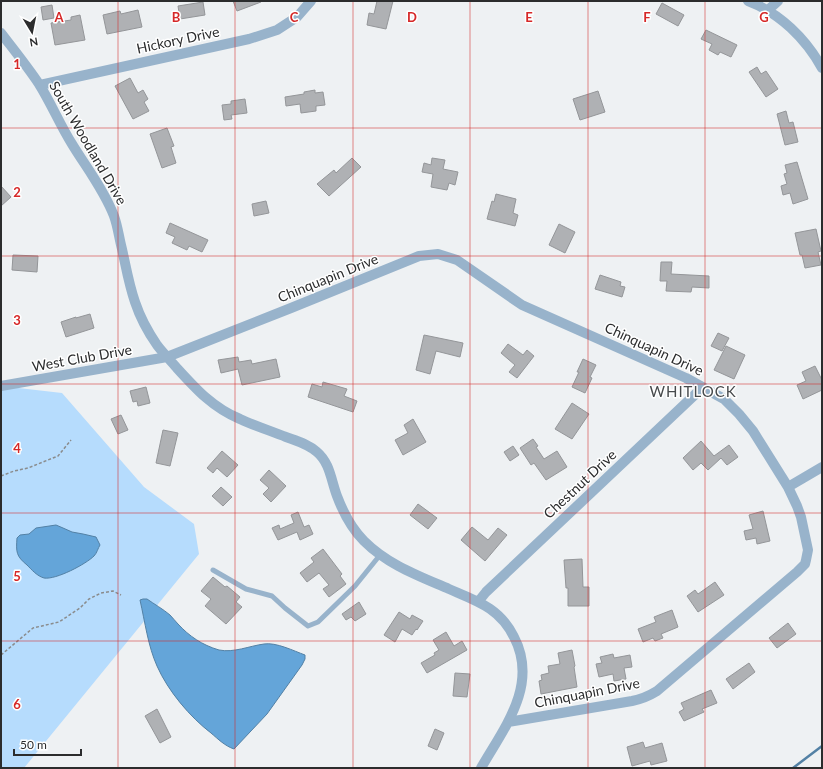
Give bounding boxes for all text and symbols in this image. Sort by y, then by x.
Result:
text: A [53,9,64,25]
text: B [172,9,181,25]
text: C [290,9,299,25]
text: D [407,9,417,25]
text: E [525,9,533,25]
text: F [643,9,651,25]
text: G [759,9,769,25]
north arrow [12,12,52,52]
street label: Hickory Drive [135,22,221,57]
text: N [29,35,39,49]
text: 1 [13,56,21,72]
street label: South Woodland Drive [46,78,131,208]
text: 2 [13,184,21,200]
street label: Chinquapin Drive [275,250,381,305]
text: 3 [13,312,21,328]
street label: Chinquapin Drive [602,318,706,379]
street label: West Club Drive [31,340,133,375]
district label: WHITLOCK [649,382,737,400]
text: 4 [13,440,21,456]
street label: Chestnut Drive [540,446,620,522]
text: 5 [13,568,21,584]
street label: Chinquapin Drive [533,674,641,711]
text: 6 [13,696,21,712]
scale bar [14,731,81,757]
text: 50 m [20,737,47,752]

